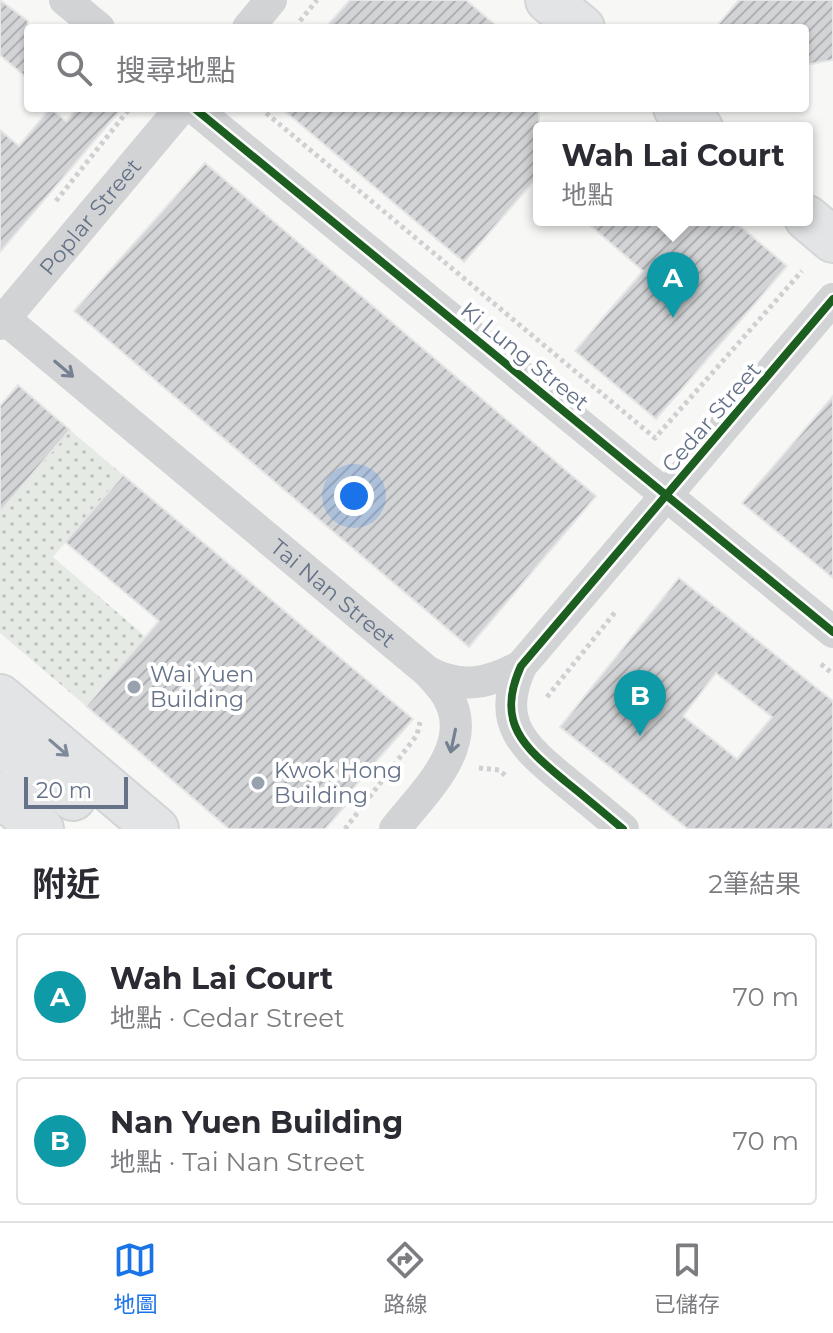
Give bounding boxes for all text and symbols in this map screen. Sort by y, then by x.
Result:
search box [24,24,809,112]
icon: search [52,46,96,90]
text: 搜尋地點 [116,52,236,89]
popup [533,122,813,226]
text: Wah Lai Court [561,137,785,174]
street label: Poplar Street [34,153,147,281]
text: 地點 [561,179,613,211]
pin: A [647,252,699,318]
street label: Ki Lung Street [455,296,594,416]
street label: Cedar Street [656,357,767,478]
one-way arrow [53,360,74,378]
your location [334,476,374,516]
street label: Tai Nan Street [265,533,401,653]
place label: Wai Yuen Building [150,661,254,713]
pin: B [614,670,666,736]
marker: Wai Yuen Building [125,678,143,696]
one-way arrow [445,728,460,754]
one-way arrow [49,739,69,757]
place label: Kwok Hong Building [274,757,402,809]
scale bar [24,773,128,809]
marker: Kwok Hong Building [249,774,267,792]
text: 20 m [36,777,92,804]
text: 附近 [32,863,100,905]
text: 2筆結果 [708,868,801,900]
text: Wah Lai Court [110,960,333,997]
text: A [50,981,70,1013]
text: 70 m [733,981,799,1013]
text: 地點 · Cedar Street [110,1002,345,1034]
text: Nan Yuen Building [110,1104,403,1141]
text: B [50,1125,70,1157]
text: 70 m [733,1125,799,1157]
text: 地點 · Tai Nan Street [110,1146,365,1178]
tab: 地圖 [113,1238,157,1318]
tab: 路線 [383,1238,428,1318]
tab: 已儲存 [654,1238,720,1318]

